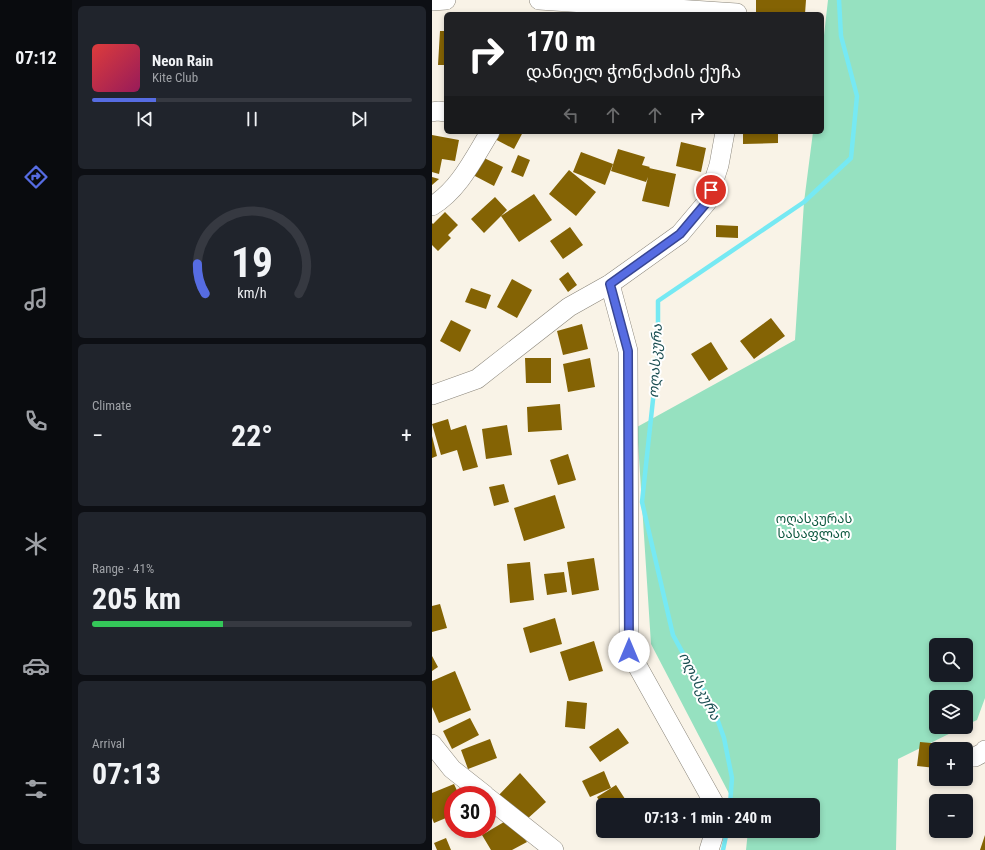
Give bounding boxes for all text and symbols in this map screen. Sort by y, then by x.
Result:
text: 170 m [526,25,596,58]
icon: right [460,28,512,80]
text: 07:12 [15,47,57,68]
text: Neon Rain [152,52,213,70]
text: დანიელ ჭონქაძის ქუჩა [526,61,741,82]
text: Kite Club [152,70,198,85]
icon: left [560,104,582,126]
icon: ahead [602,104,624,126]
icon: ahead [644,104,666,126]
icon: right [686,104,708,126]
icon: previous [134,108,156,130]
icon: pause [241,108,263,130]
icon: next [348,108,370,130]
icon: directions [22,163,50,191]
pin [694,173,728,207]
icon: arrive [700,179,722,201]
text: 19 [231,238,273,287]
icon: music [22,285,50,313]
text: km/h [237,285,267,301]
water label: ოღასკურა [645,323,666,398]
text: Climate [92,398,131,413]
icon: phone [22,407,50,435]
text: 22° [231,418,273,453]
text: − [92,423,103,448]
text: + [401,423,412,448]
park label: ოღასკურას სასაფლაო [776,511,852,542]
icon: climate [22,530,50,558]
text: Range · 41% [92,561,154,576]
text: 205 km [92,581,181,616]
position arrow [608,630,650,672]
map controls [929,638,973,838]
button: search [929,638,973,682]
water label: ოღასკურა [675,649,724,723]
icon: car [22,652,50,680]
button: layers [929,690,973,734]
text: Arrival [92,736,125,751]
button: + [929,742,973,786]
text: 07:13 [92,756,161,791]
icon: filters [22,775,50,803]
speed limit sign: 30 [444,786,496,838]
button: − [929,794,973,838]
text: 07:13 · 1 min · 240 m [644,809,772,827]

